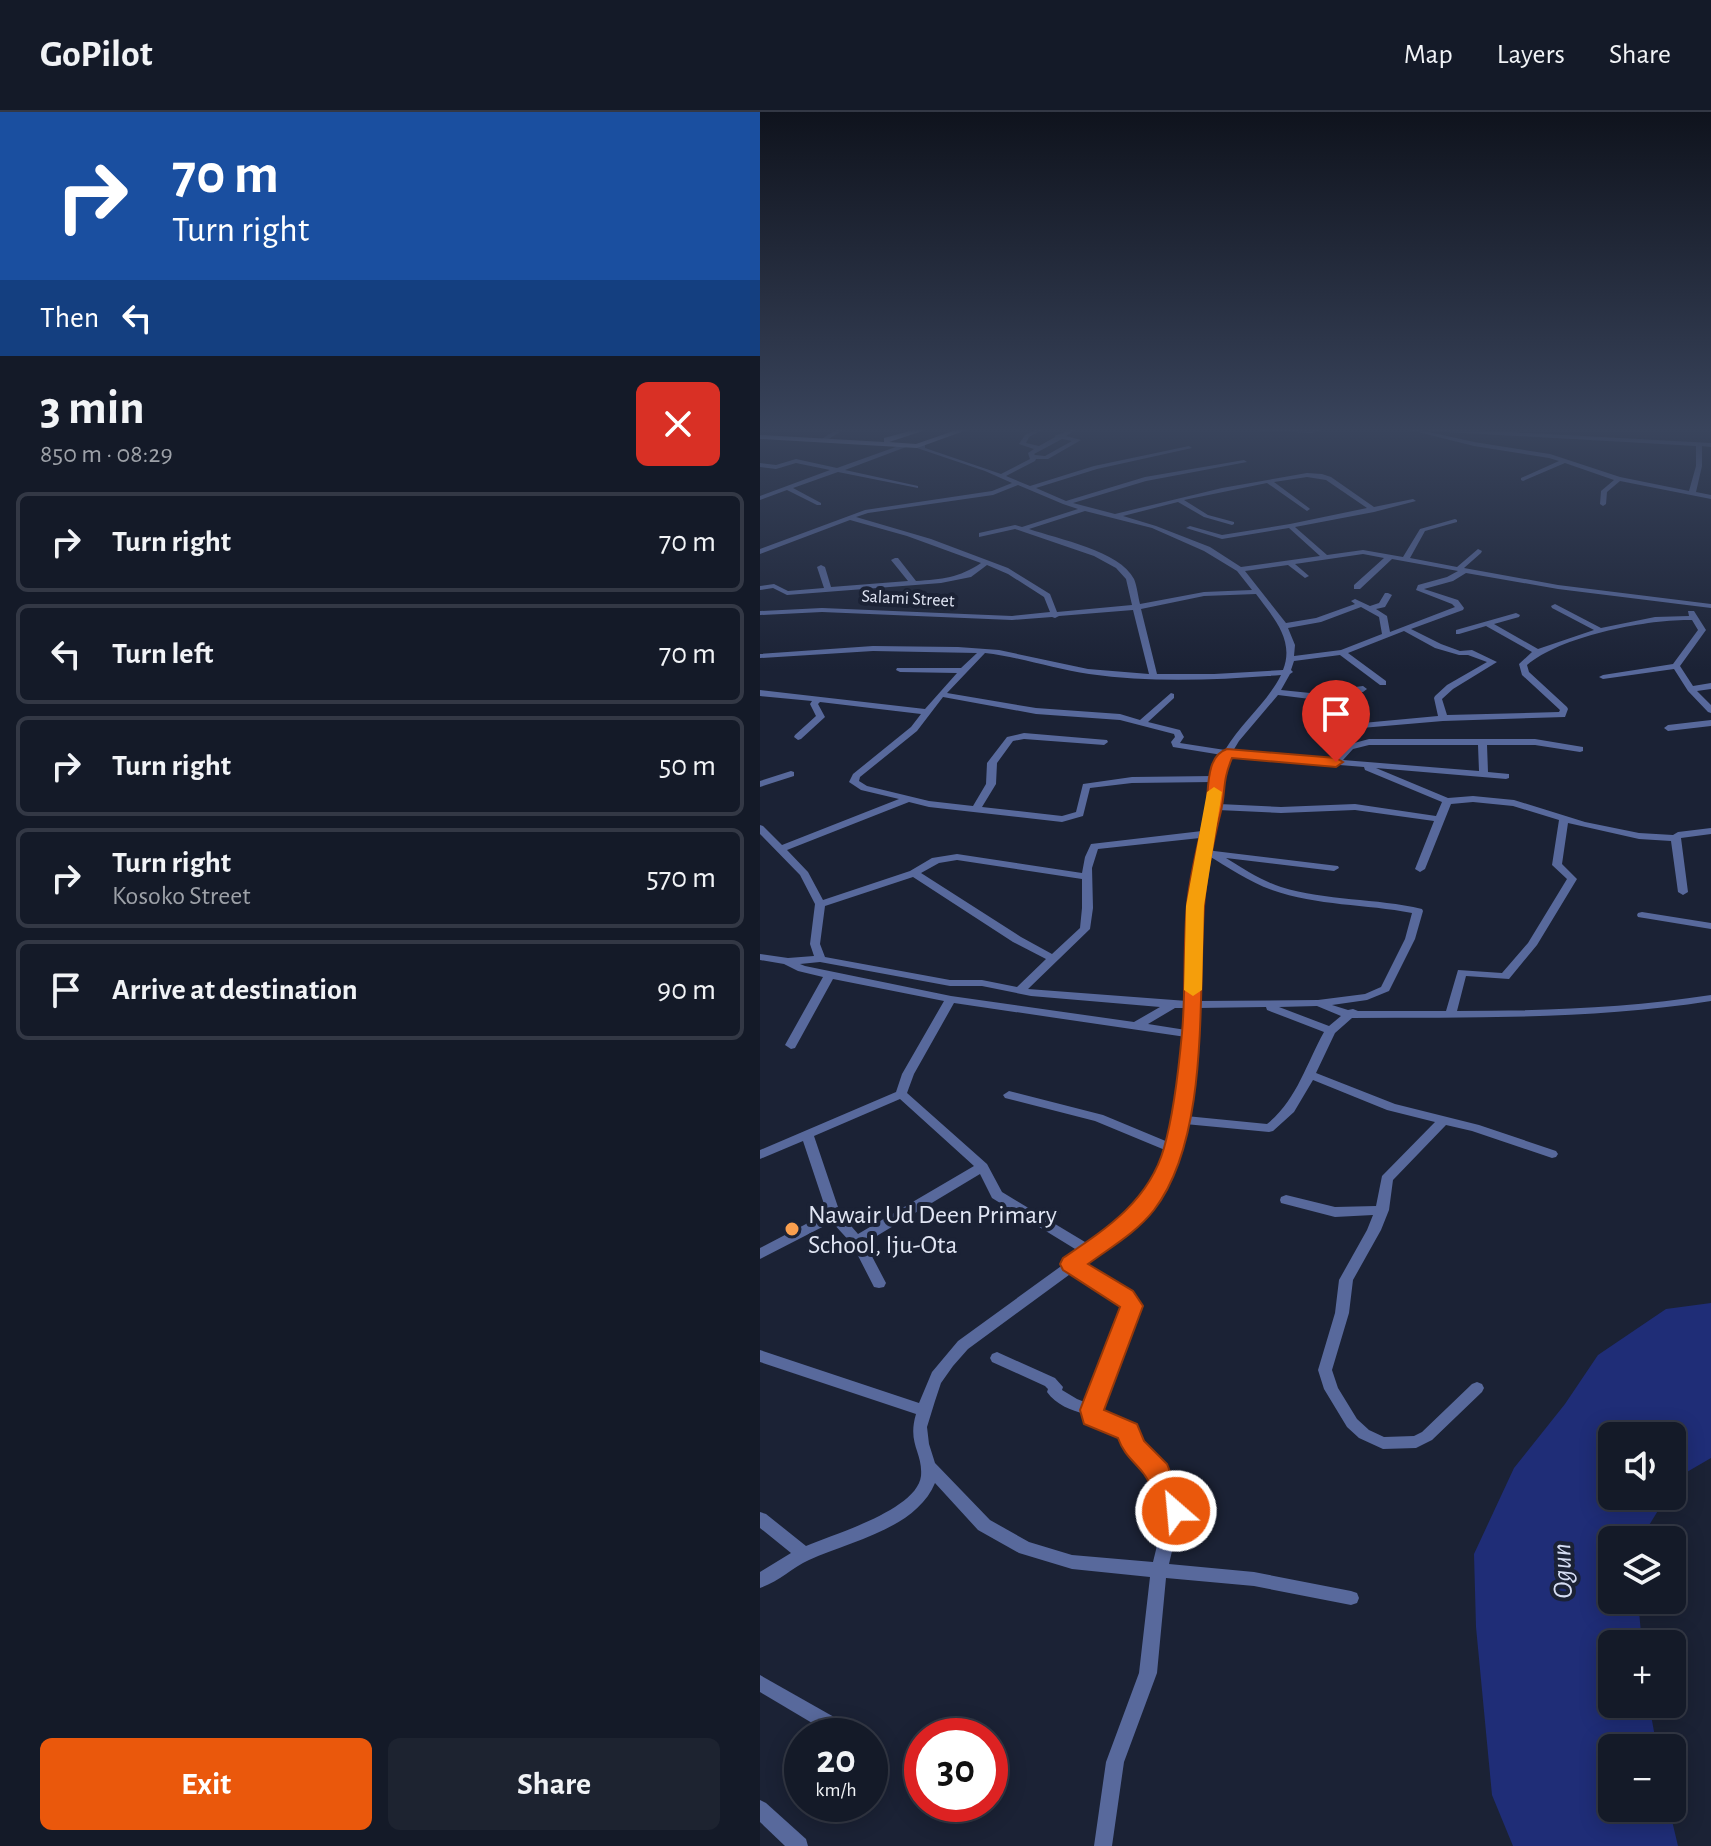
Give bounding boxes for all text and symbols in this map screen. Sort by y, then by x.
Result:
text: GoPilot [40,36,153,74]
text: Map [1404,41,1453,69]
text: Layers [1497,41,1565,69]
text: Share [1609,41,1671,69]
icon: right [40,144,144,248]
text: 70 m [172,147,279,203]
text: Turn right [172,212,309,248]
icon: left [115,296,159,340]
text: Then [40,303,99,333]
button: close [636,382,720,466]
text: 3 min [40,385,145,433]
text: 850 m · 08:29 [40,441,173,467]
icon: right [44,520,88,564]
text: Turn right [112,527,231,557]
text: 70 m [659,527,716,557]
street label: Salami Street [861,588,955,610]
icon: left [44,632,88,676]
text: Turn left [112,639,213,669]
text: 70 m [659,639,716,669]
pin [1302,680,1370,762]
icon: arrive [1314,692,1358,736]
icon: right [44,744,88,788]
text: Turn right [112,751,231,781]
text: 50 m [659,751,716,781]
text: Turn right [112,848,231,878]
icon: right [44,856,88,900]
text: 570 m [646,863,716,893]
text: Kosoko Street [112,883,250,909]
icon: arrive [44,968,88,1012]
text: Arrive at destination [112,975,358,1005]
text: 90 m [657,975,716,1005]
place label: Nawair Ud Deen Primary School, Iju-Ota [808,1202,1057,1258]
marker: Nawair Ud Deen Primary School, Iju-Ota [783,1220,801,1238]
map controls [1598,1422,1686,1822]
button: sound [1598,1422,1686,1510]
position arrow [1134,1469,1218,1553]
button: layers [1598,1526,1686,1614]
water label: Ogun [1548,1543,1578,1599]
button: + [1598,1630,1686,1718]
speed limit sign: 30 [904,1718,1008,1822]
button: − [1598,1734,1686,1822]
button: Exit [40,1738,372,1830]
button: Share [388,1738,720,1830]
text: 20 [816,1740,856,1780]
text: km/h [815,1780,857,1800]

